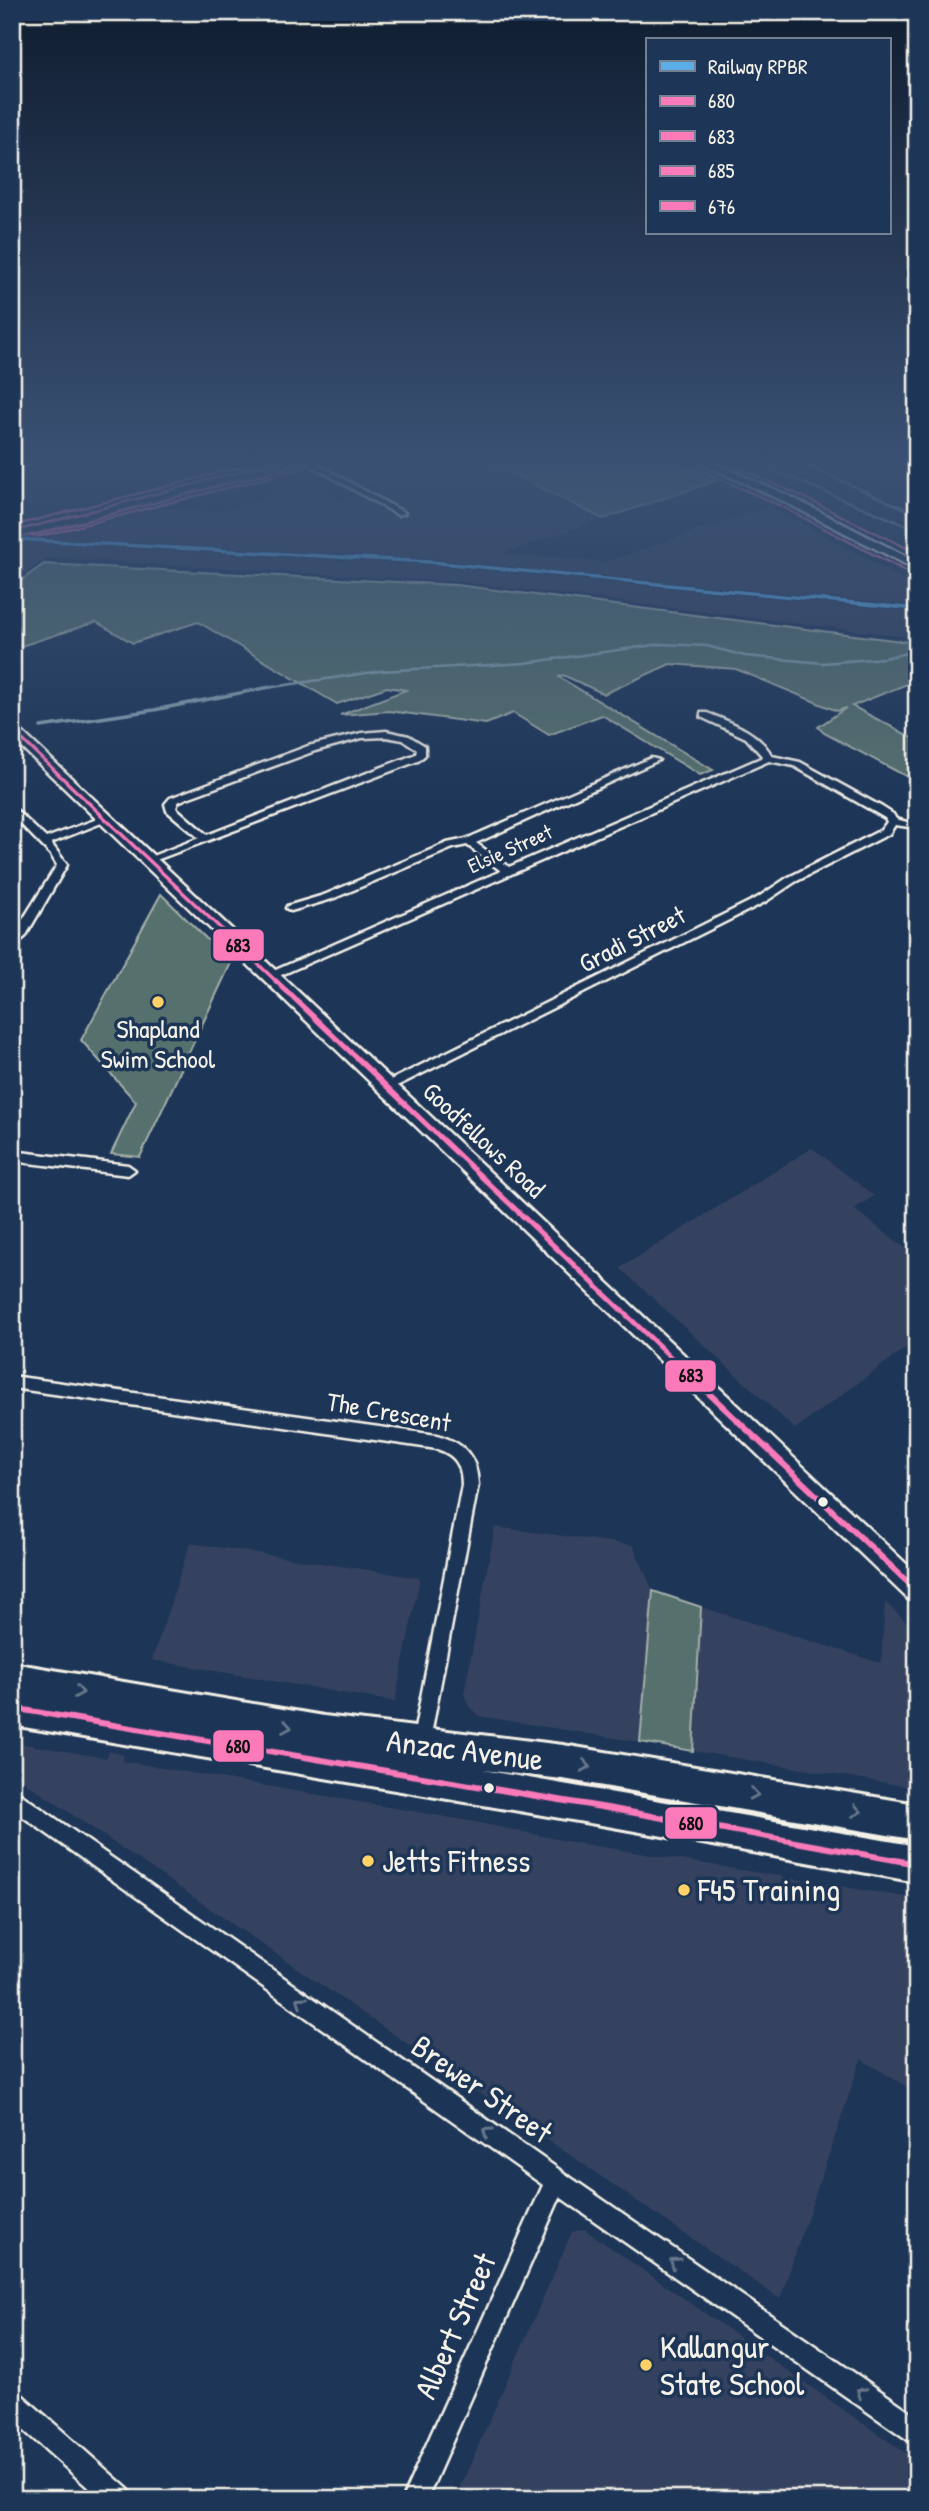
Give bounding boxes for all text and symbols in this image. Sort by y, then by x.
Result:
legend [646,38,890,234]
text: Railway RPBR [708,52,808,81]
text: 680 [708,86,735,115]
text: 683 [708,122,735,151]
text: 685 [708,156,734,185]
text: 676 [708,192,735,221]
street label: Elsie Street [463,817,557,880]
street label: Gradi Street [573,896,692,980]
line badge: 683 [212,928,265,962]
text: 683 [226,932,251,958]
marker: Shapland Swim School [150,994,166,1010]
place label: Shapland Swim School [101,1011,215,1076]
street label: Goodfellows Road [416,1074,553,1205]
line badge: 683 [664,1359,717,1393]
text: 683 [679,1362,704,1388]
street label: The Crescent [324,1383,455,1440]
unlabelled marker [816,1495,830,1509]
one-way arrow [73,1684,85,1699]
one-way arrow [281,1719,293,1734]
street label: Anzac Avenue [384,1719,546,1780]
line badge: 680 [212,1729,265,1763]
text: 680 [226,1733,251,1759]
one-way arrow [580,1758,592,1773]
unlabelled marker [482,1781,496,1795]
one-way arrow [748,1786,760,1801]
one-way arrow [851,1803,863,1818]
line badge: 680 [664,1806,718,1840]
text: 680 [679,1810,704,1836]
place label: Jetts Fitness [382,1839,530,1882]
marker: Jetts Fitness [360,1853,376,1869]
place label: F45 Training [697,1868,840,1911]
marker: F45 Training [676,1882,692,1898]
one-way arrow [296,1997,309,2009]
street label: Brewer Street [403,2024,562,2154]
one-way arrow [482,2128,495,2140]
street label: Albert Street [403,2245,506,2405]
one-way arrow [669,2258,682,2270]
place label: Kallangur State School [660,2325,805,2405]
marker: Kallangur State School [638,2357,654,2373]
one-way arrow [856,2388,869,2400]

